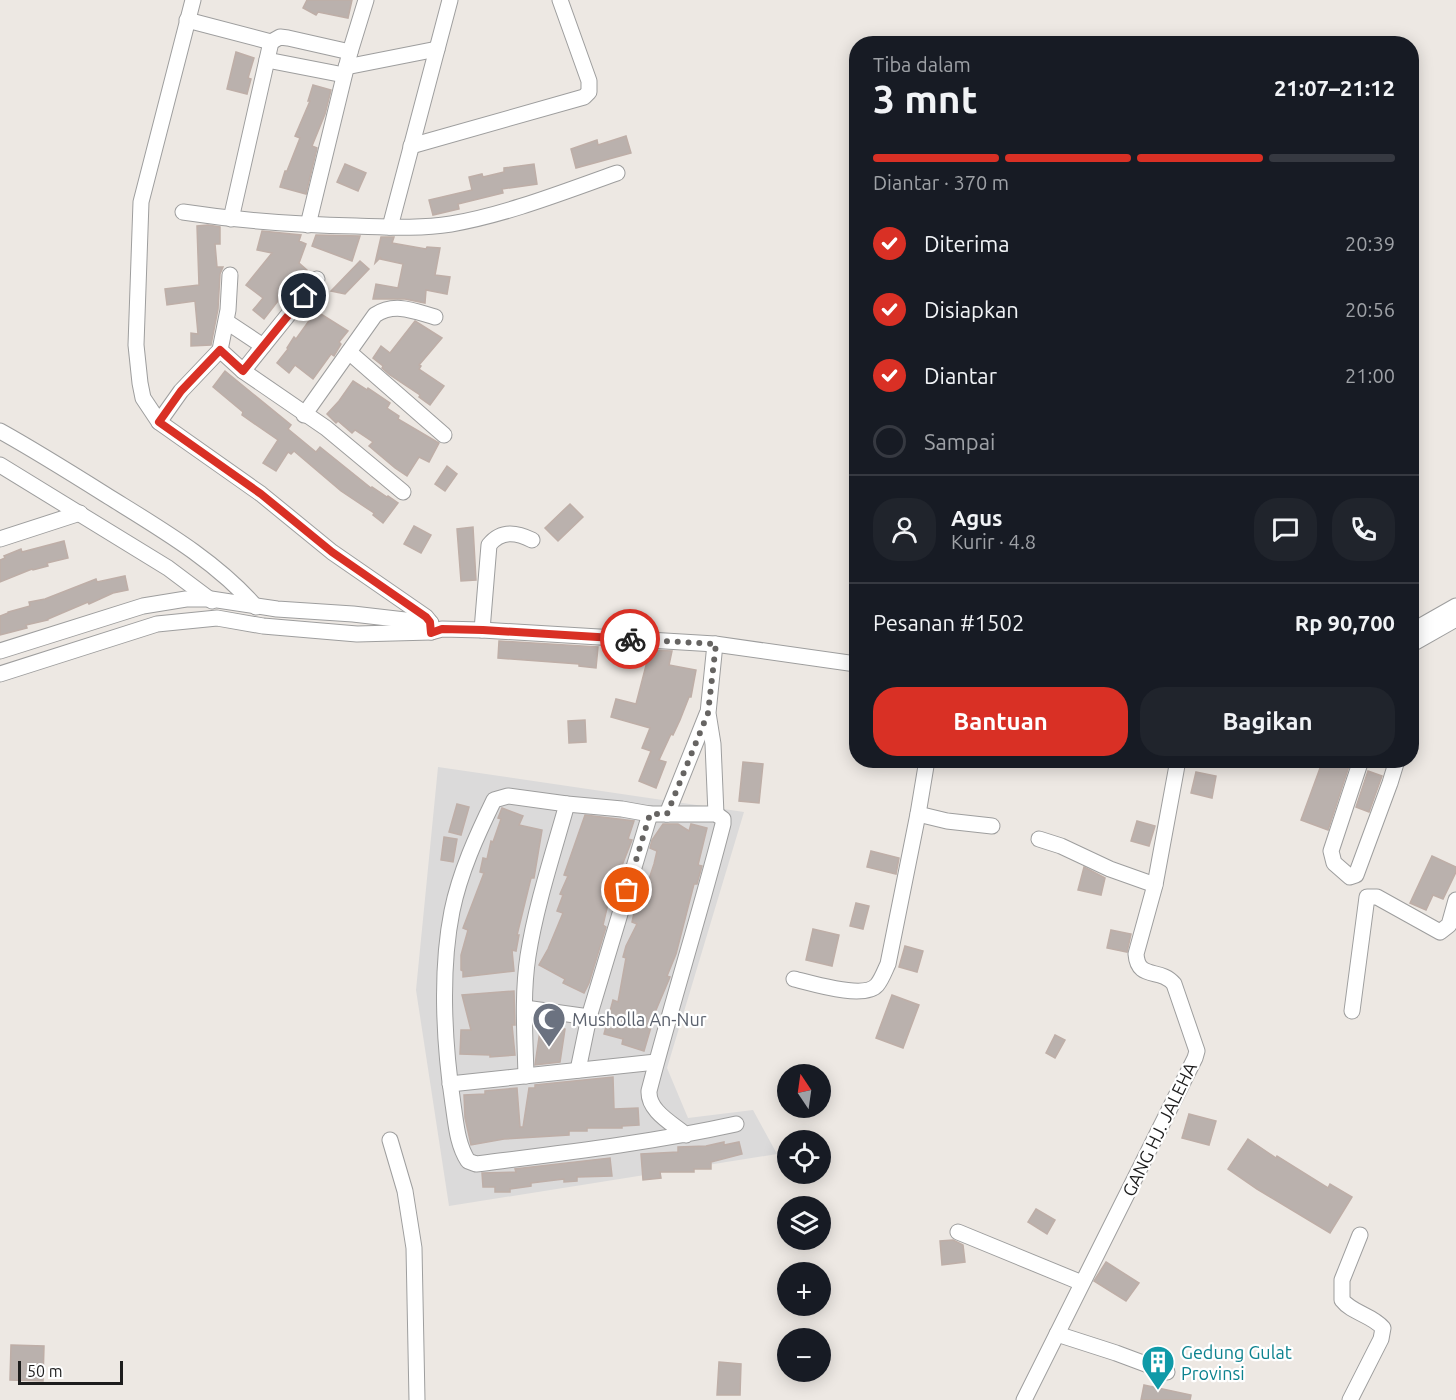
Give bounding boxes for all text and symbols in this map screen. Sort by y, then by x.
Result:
text: Tiba dalam [873,53,971,76]
text: 21:07–21:12 [1274,75,1395,100]
text: 3 mnt [873,77,977,120]
text: Diantar · 370 m [873,171,1009,194]
icon: check [873,227,906,260]
text: Diterima [924,231,1010,256]
text: 20:39 [1345,232,1395,255]
pin [278,270,329,321]
icon: home [287,279,320,312]
icon: check [873,293,906,326]
text: Disiapkan [924,297,1019,322]
text: 20:56 [1345,298,1395,321]
icon: check [873,359,906,392]
text: Diantar [924,363,997,388]
text: 21:00 [1345,364,1395,387]
text: Sampai [924,429,995,454]
button: person [873,498,936,561]
button: chat [1254,498,1317,561]
button: phone [1332,498,1395,561]
text: Agus [951,505,1003,530]
text: Kurir · 4.8 [951,530,1036,553]
courier [600,609,660,669]
text: Pesanan #1502 [873,610,1024,635]
text: Rp 90,700 [1295,610,1395,635]
icon: bike [614,623,647,656]
button: Bantuan [873,687,1128,756]
button: Bagikan [1140,687,1395,756]
pin [601,864,652,915]
icon: bag [610,873,643,906]
mosque icon: Musholla An-Nur [531,1001,567,1048]
place label: Musholla An-Nur [572,1009,707,1029]
street label: GANG HJ. JALEHA [1118,1059,1200,1199]
north arrow [777,1064,831,1118]
map controls [777,1064,831,1382]
button: locate [777,1130,831,1184]
button: layers [777,1196,831,1250]
button: + [777,1262,831,1316]
button: − [777,1328,831,1382]
place label: Gedung Gulat Provinsi [1181,1342,1292,1383]
building icon: Gedung Gulat Provinsi [1140,1344,1176,1391]
scale bar [18,1358,123,1386]
text: 50 m [27,1362,63,1380]

